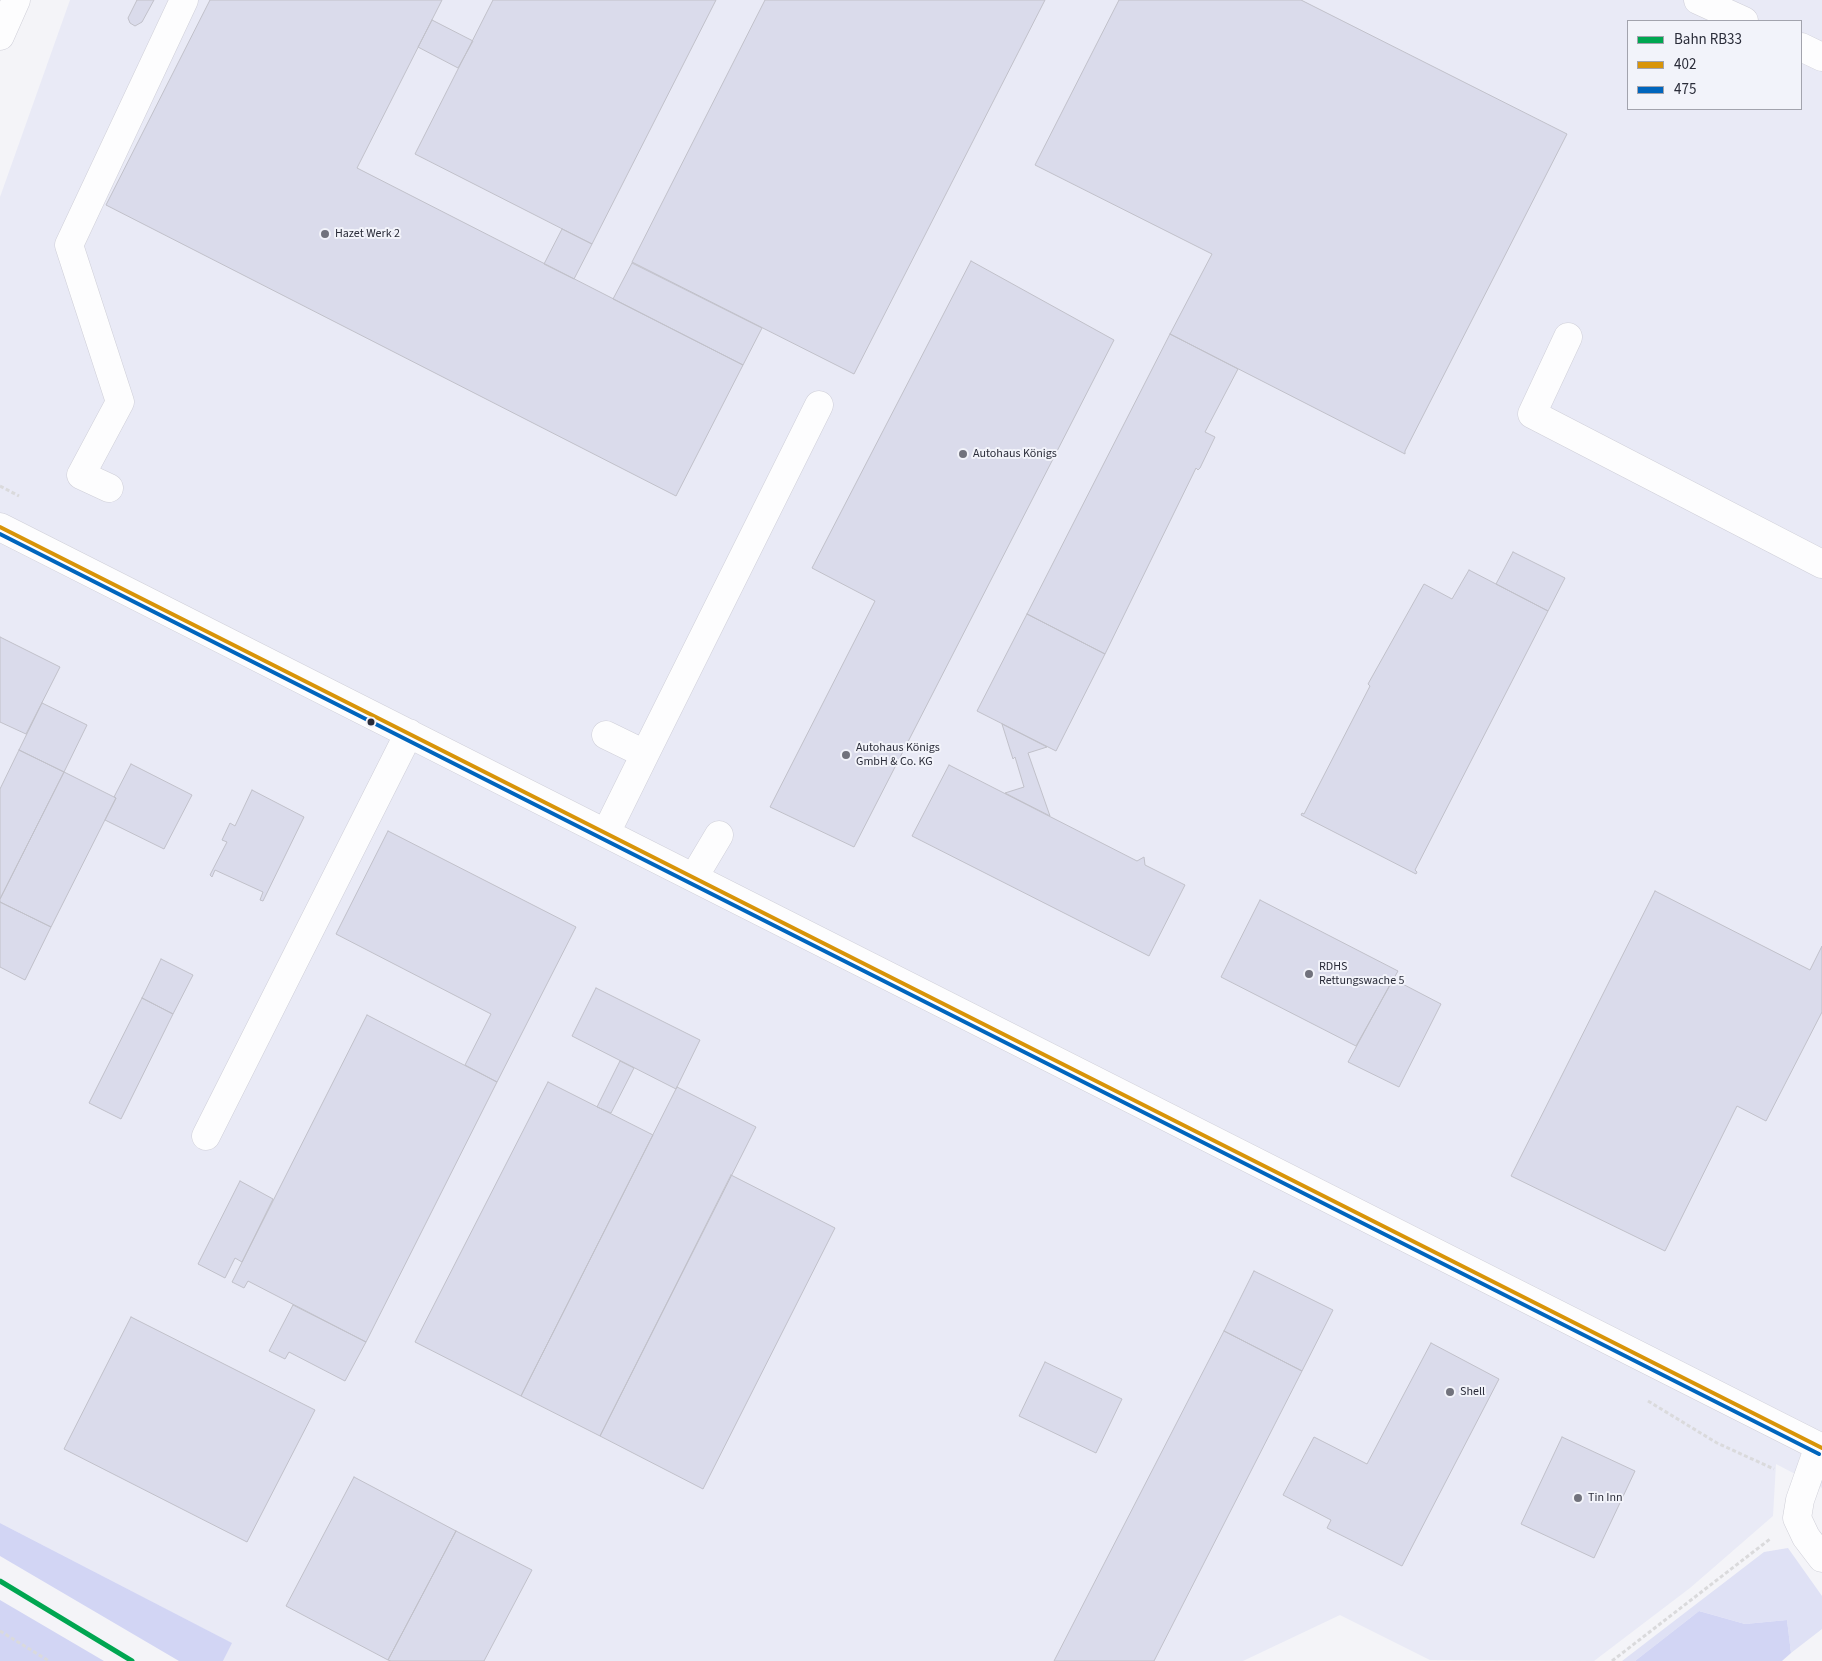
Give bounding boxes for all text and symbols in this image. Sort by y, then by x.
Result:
legend [1627,20,1802,110]
text: Bahn RB33 [1674,29,1742,50]
text: 402 [1674,54,1696,75]
text: 475 [1674,79,1696,100]
place label: Hazet Werk 2 [335,227,400,241]
marker: Hazet Werk 2 [319,228,331,240]
place label: Autohaus Königs [973,447,1057,461]
marker: Autohaus Königs [957,448,969,460]
unlabelled marker [366,717,376,727]
place label: Autohaus Königs GmbH & Co. KG [856,741,940,769]
marker: Autohaus Königs GmbH & Co. KG [840,749,852,761]
place label: RDHS Rettungswache 5 [1319,960,1404,988]
marker: RDHS Rettungswache 5 [1303,968,1315,980]
place label: Shell [1460,1385,1485,1399]
marker: Shell [1444,1386,1456,1398]
place label: Tin Inn [1588,1491,1623,1505]
marker: Tin Inn [1572,1492,1584,1504]

